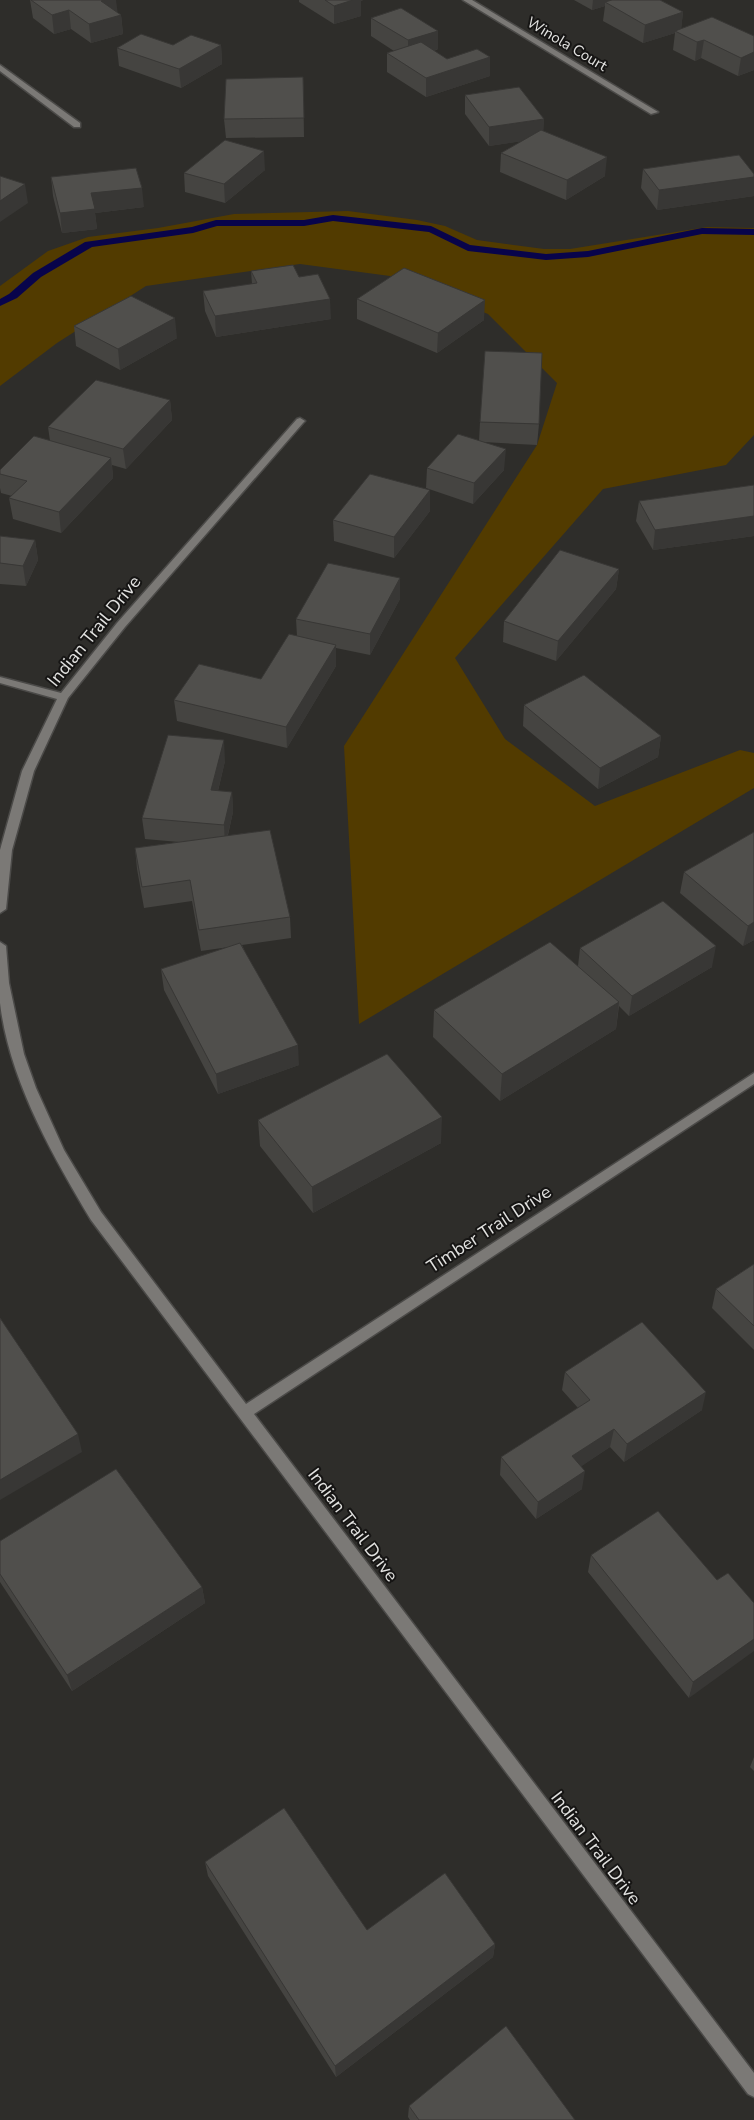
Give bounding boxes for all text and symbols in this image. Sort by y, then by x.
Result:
street label: Winola Court [523,12,612,76]
street label: Indian Trail Drive [42,571,146,691]
street label: Timber Trail Drive [422,1180,556,1278]
street label: Indian Trail Drive [302,1463,404,1587]
street label: Indian Trail Drive [545,1786,647,1910]

